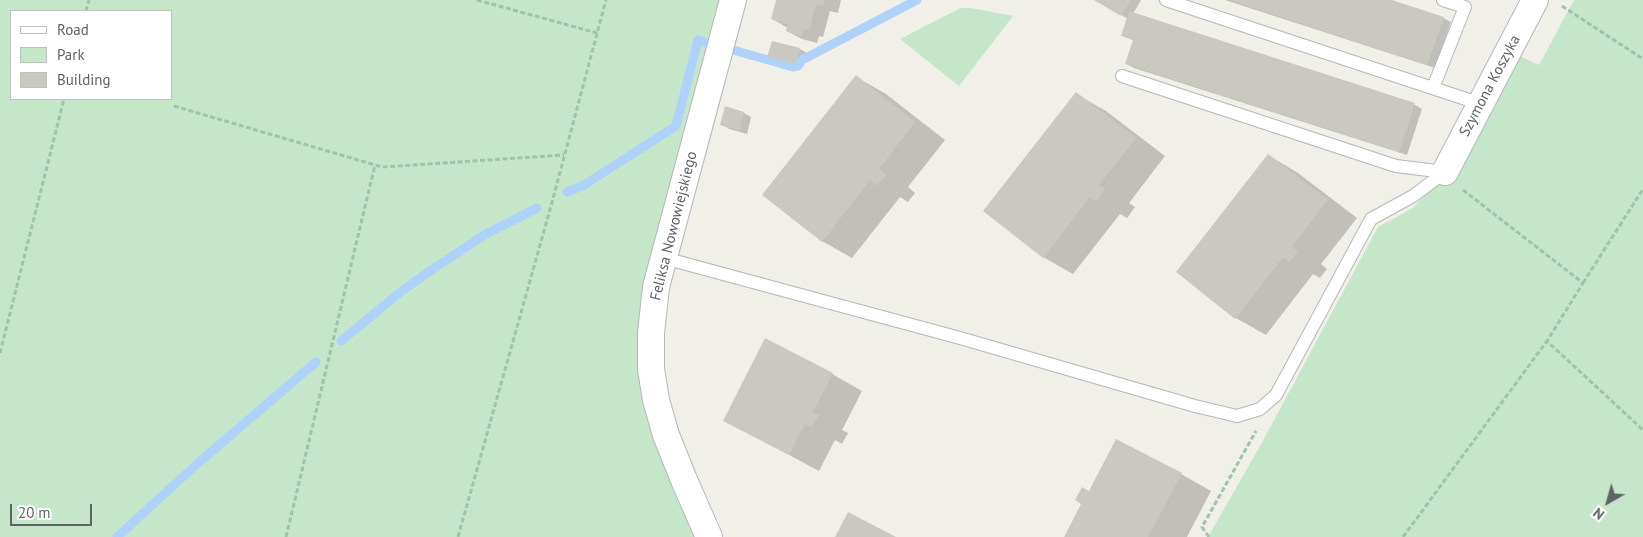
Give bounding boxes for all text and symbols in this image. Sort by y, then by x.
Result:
legend [10,10,172,100]
text: Road [57,20,89,39]
street label: Szymona Koszyka [1456,32,1524,140]
text: Park [57,45,85,64]
text: Building [57,70,111,89]
street label: Feliksa Nowowiejskiego [647,150,701,302]
north arrow [1583,477,1633,527]
scale bar [12,494,95,526]
text: 20 m [18,503,51,522]
text: N [1590,504,1608,524]

